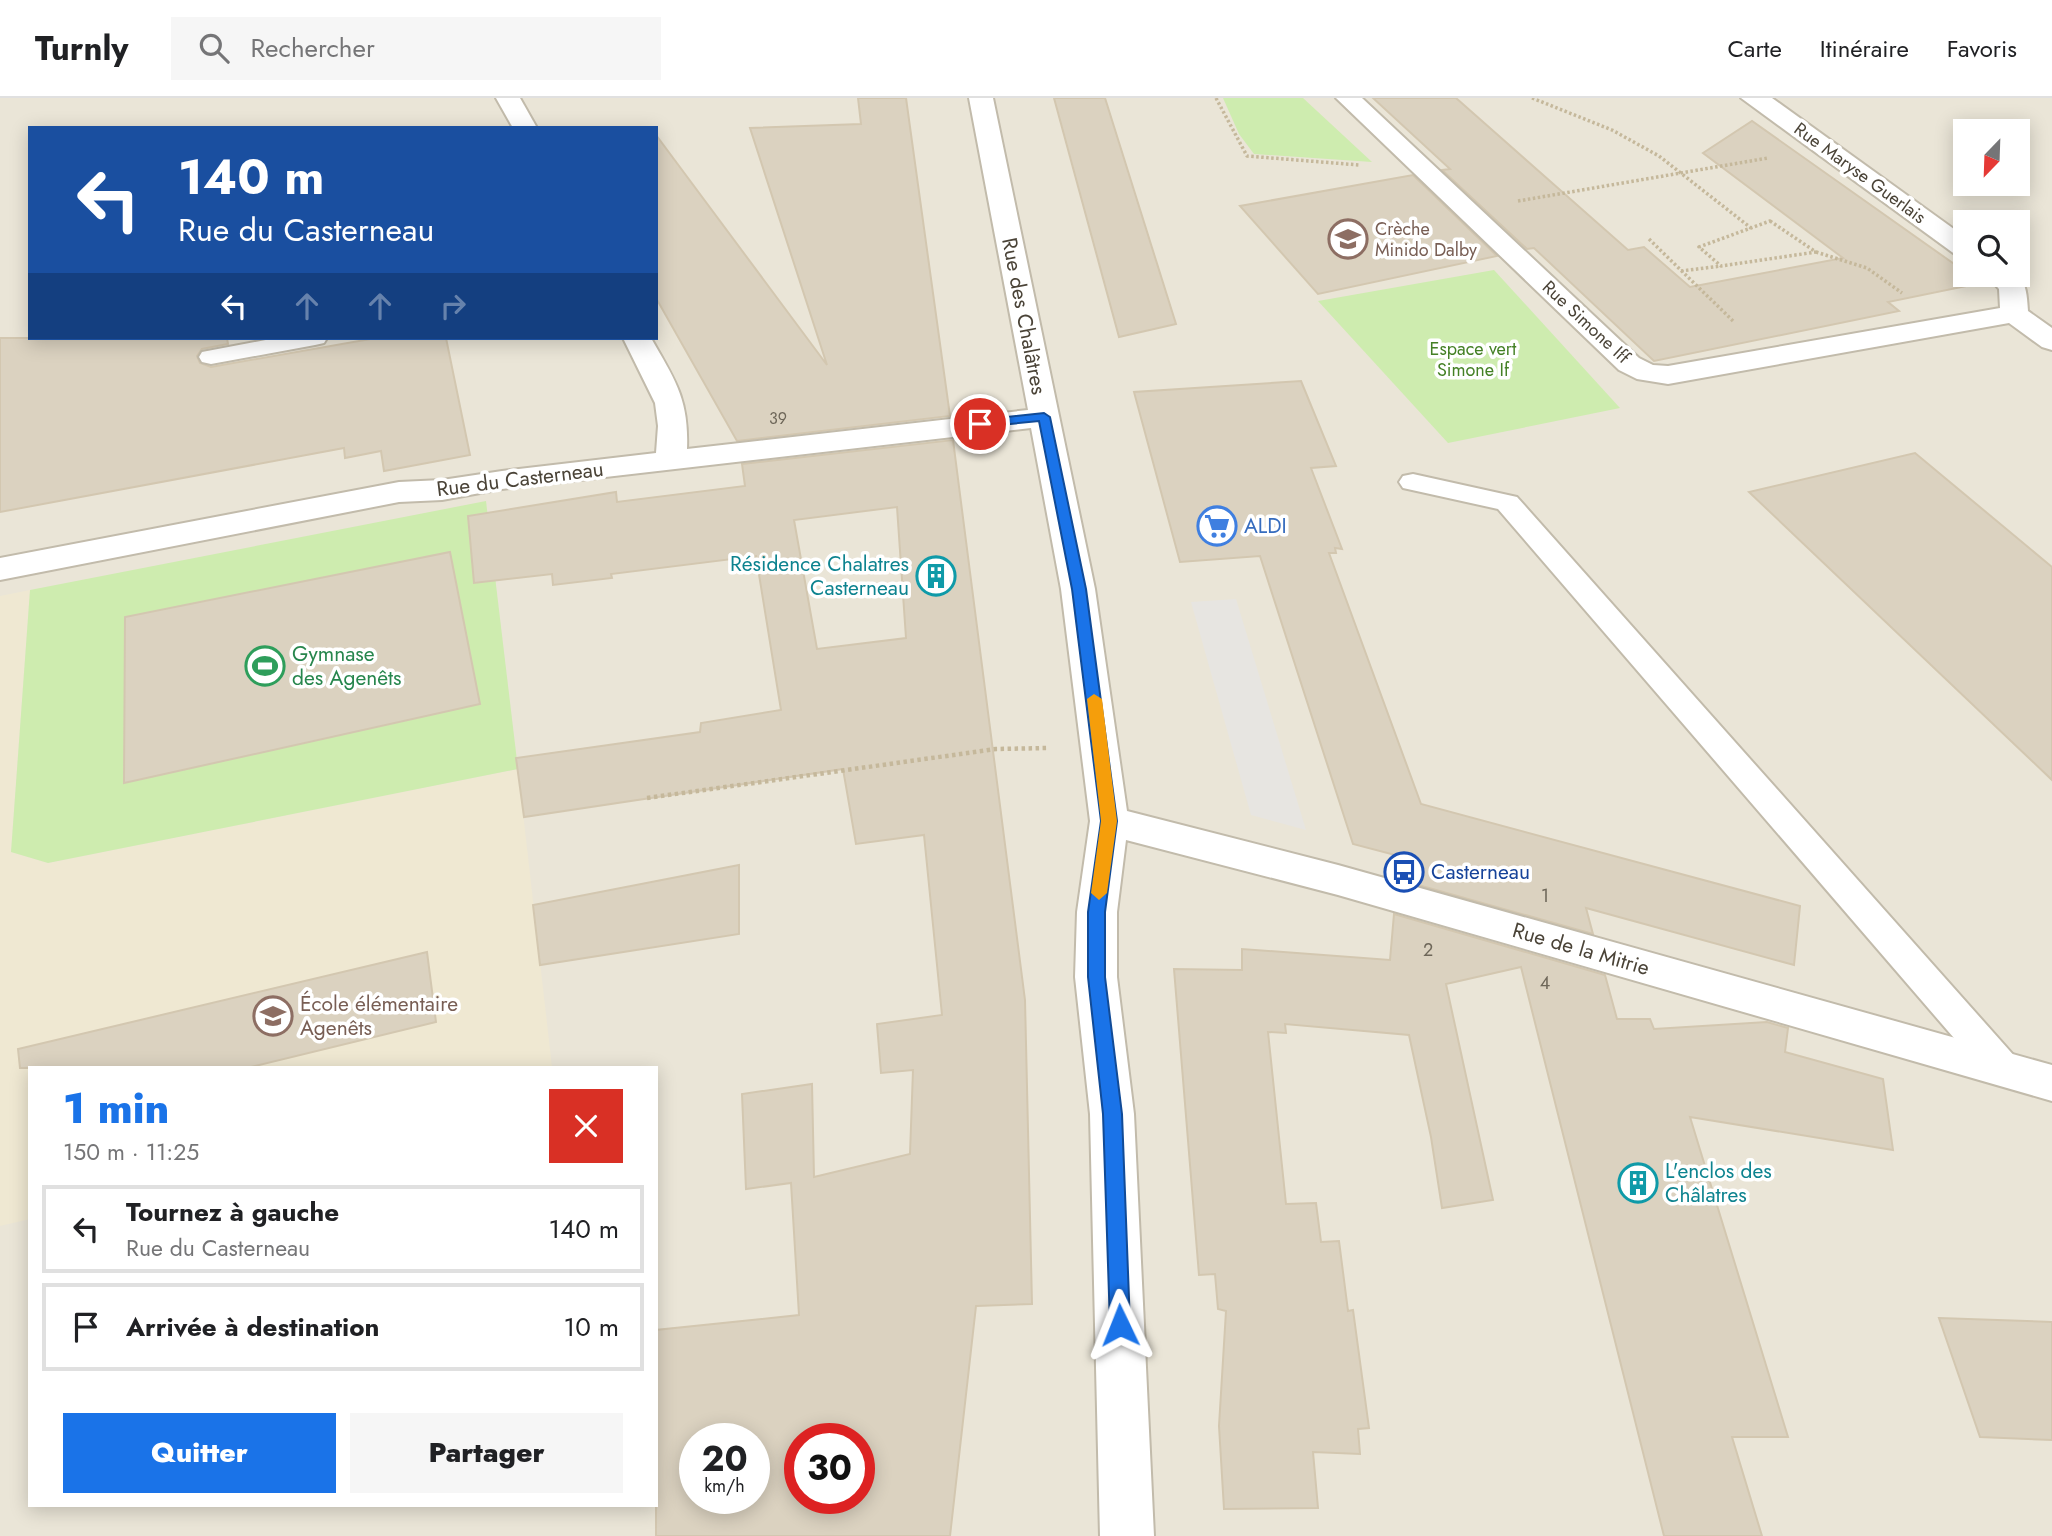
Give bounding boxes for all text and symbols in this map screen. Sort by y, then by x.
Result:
search box [171,17,661,80]
text: Turnly [35,25,129,72]
icon: search [195,29,233,67]
text: Rechercher [251,29,375,67]
text: Carte [1727,31,1782,66]
text: Itinéraire [1820,31,1909,66]
text: Favoris [1947,31,2017,66]
street label: Rue Maryse Guerlais [1789,116,1931,230]
north arrow [1953,119,2030,196]
map controls [1953,119,2030,287]
text: 140 m [178,142,324,212]
icon: left [63,154,154,245]
text: Rue du Casterneau [178,207,434,253]
button: search [1953,210,2030,287]
place label: Crèche Minido Dalby [1375,216,1477,263]
school or university icon: Crèche Minido Dalby [1327,218,1369,260]
street label: Rue des Chalâtres [994,235,1054,397]
street label: Rue Simone Iff [1536,274,1636,370]
icon: left [215,287,253,325]
icon: ahead [288,287,326,325]
icon: ahead [361,287,399,325]
icon: right [434,287,472,325]
park label: Espace vert Simone If [1430,336,1517,383]
pin [950,394,1010,454]
icon: arrive [961,405,999,443]
house number: 39 [769,407,787,430]
street label: Rue du Casterneau [435,454,605,504]
supermarket icon: ALDI [1196,505,1238,547]
place label: ALDI [1244,511,1287,541]
place label: Résidence Chalatres Casterneau [730,549,909,603]
building icon: Résidence Chalatres Casterneau [915,555,957,597]
place label: Gymnase des Agenêts [292,639,402,693]
sports icon: Gymnase des Agenêts [244,645,286,687]
bus stop icon: Casterneau [1383,851,1425,893]
place label: Casterneau [1431,857,1530,887]
house number: 1 [1541,883,1549,909]
street label: Rue de la Mitrie [1509,915,1653,983]
house number: 2 [1423,937,1433,963]
house number: 4 [1540,970,1550,996]
place label: École élémentaire Agenêts [300,989,458,1043]
school or university icon: École élémentaire Agenêts [252,995,294,1037]
text: 1 min [63,1078,169,1139]
button: close [549,1089,623,1163]
text: 150 m · 11:25 [63,1135,199,1169]
place label: L'enclos des Châlatres [1665,1156,1772,1210]
building icon: L'enclos des Châlatres [1617,1162,1659,1204]
text: Tournez à gauche [126,1193,339,1231]
icon: left [67,1210,105,1248]
text: 140 m [548,1210,619,1248]
text: Rue du Casterneau [126,1231,310,1265]
position arrow [1083,1288,1157,1362]
icon: arrive [67,1308,105,1346]
text: Arrivée à destination [126,1308,379,1346]
text: 10 m [564,1308,619,1346]
button: Quitter [63,1413,336,1493]
button: Partager [350,1413,623,1493]
speed limit sign: 30 [784,1423,875,1514]
text: 20 [701,1434,748,1484]
text: km/h [704,1473,745,1499]

